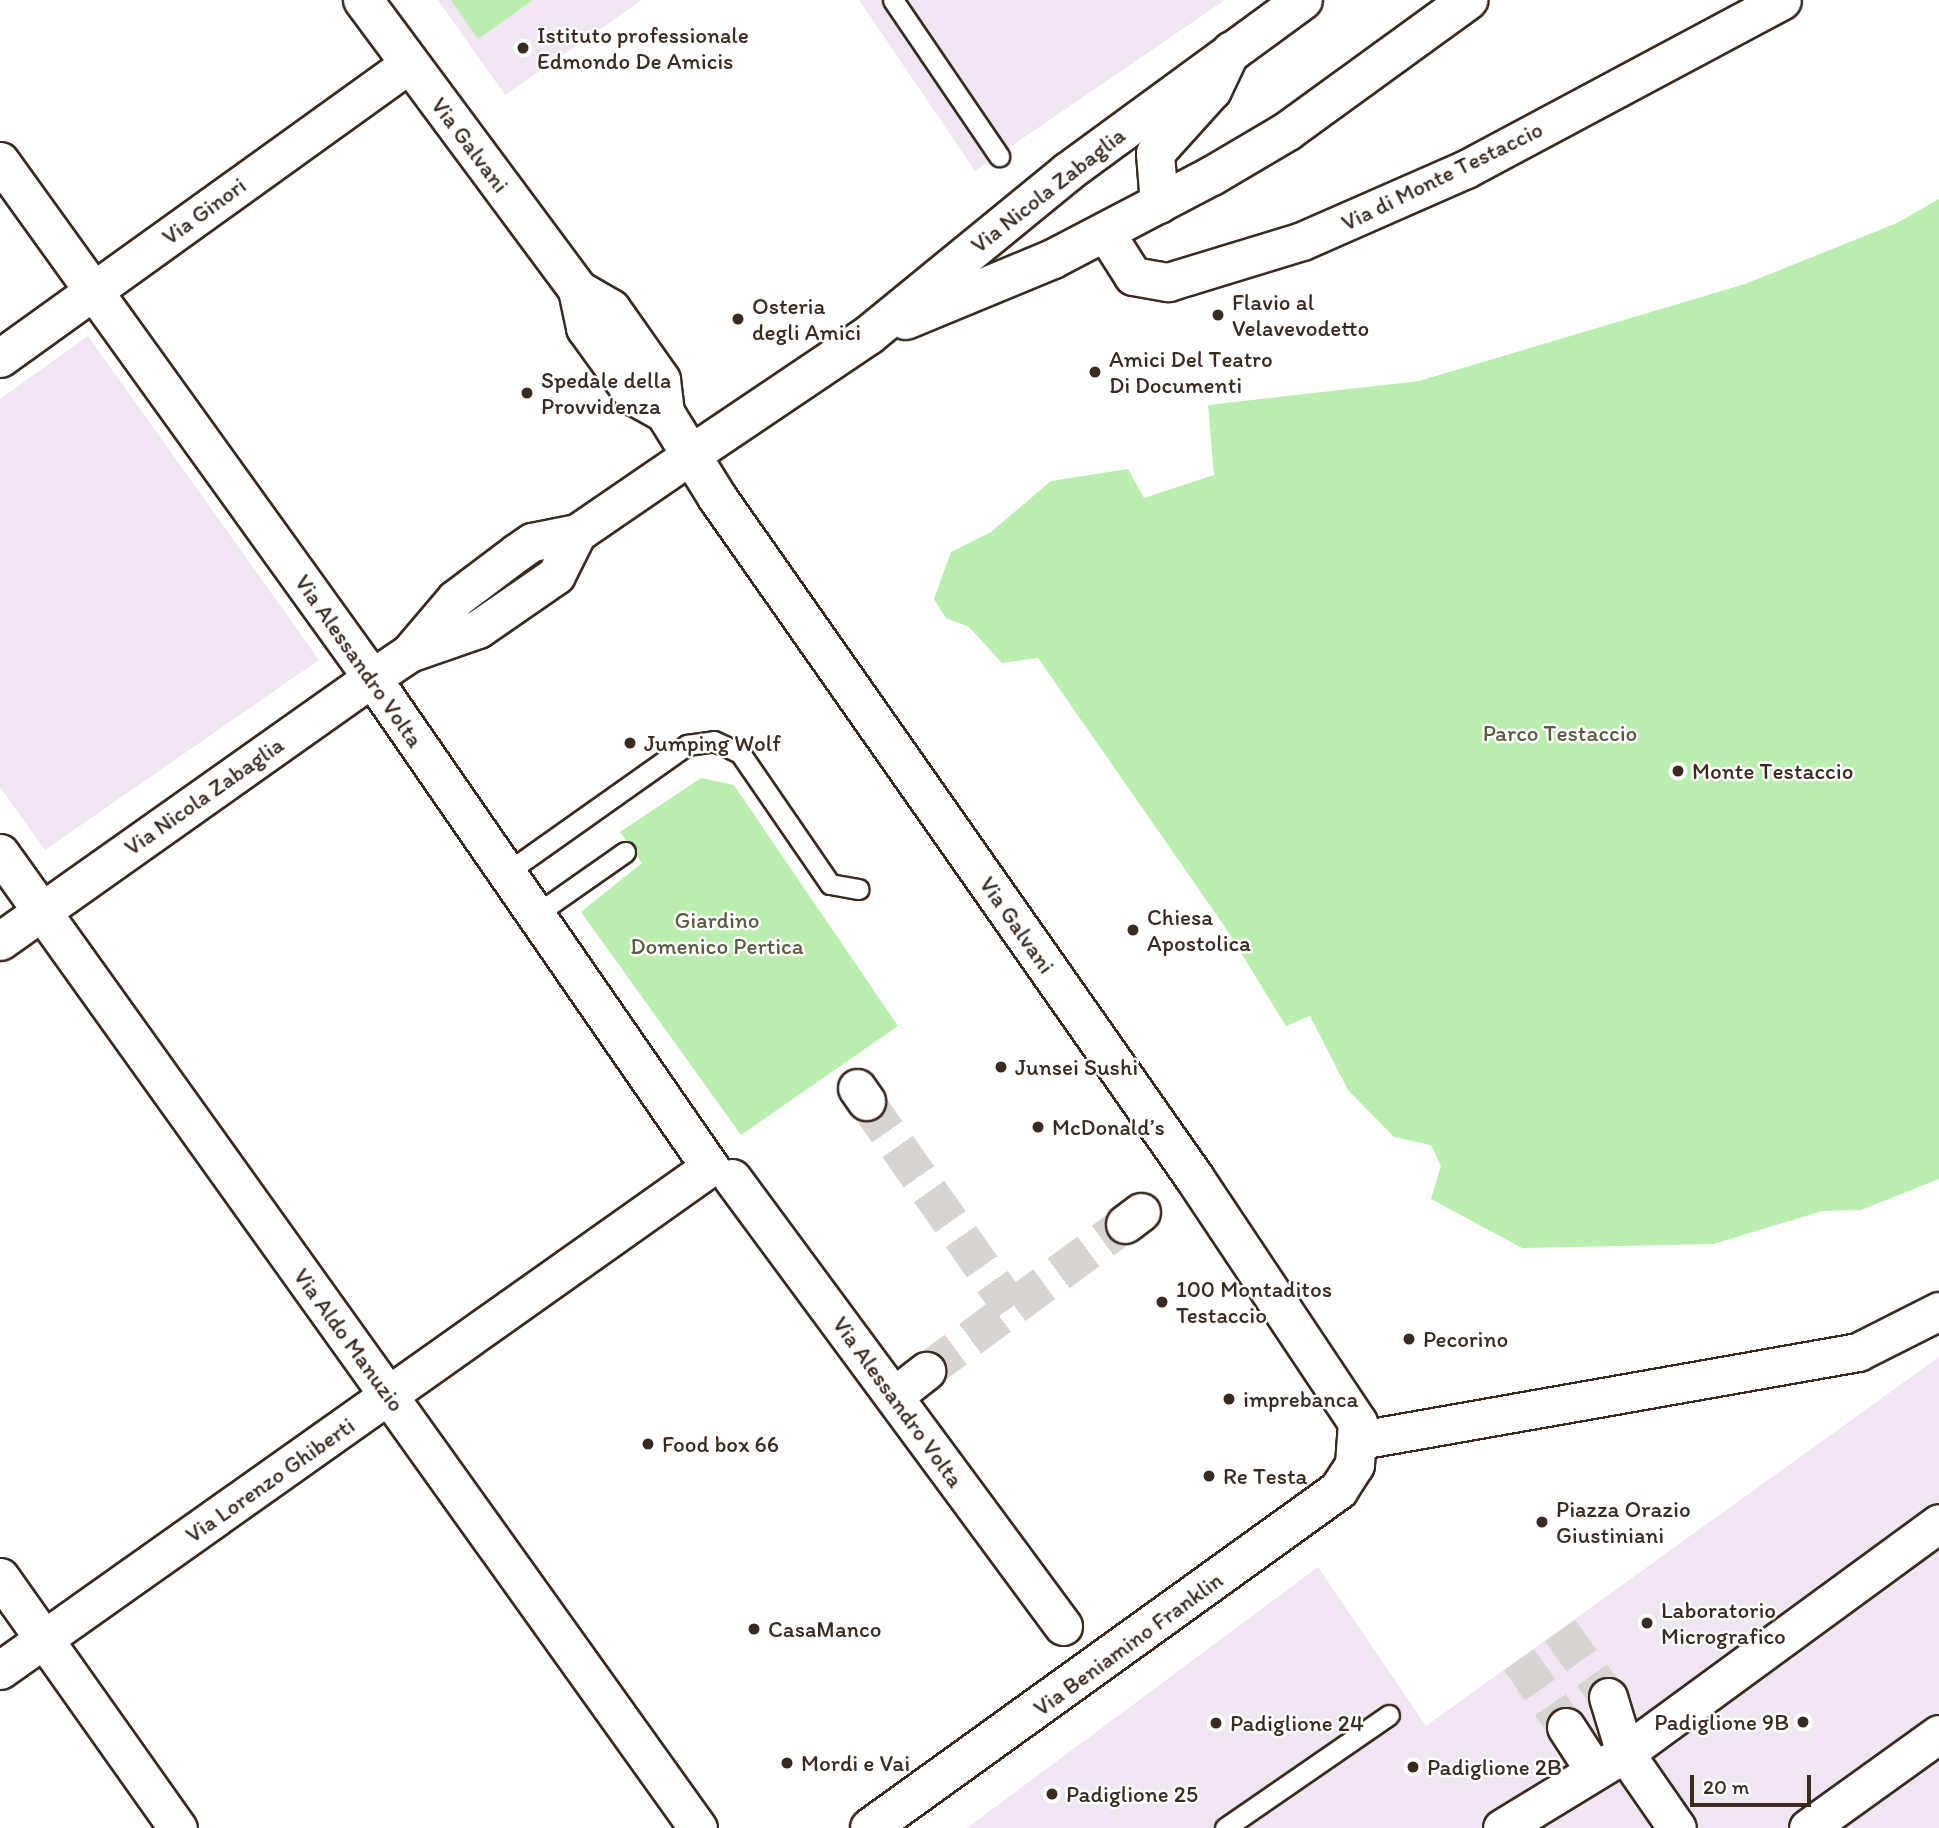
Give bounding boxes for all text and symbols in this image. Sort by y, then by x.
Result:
place label: Istituto professionale Edmondo De Amicis [537,21,749,75]
marker: Istituto professionale Edmondo De Amicis [515,40,531,56]
street label: Via Galvani [426,92,514,198]
street label: Via di Monte Testaccio [1338,116,1546,236]
street label: Via Nicola Zabaglia [966,121,1130,259]
street label: Via Ginori [157,171,251,251]
place label: Flavio al Velavevodetto [1232,288,1369,342]
place label: Osteria degli Amici [752,292,861,346]
marker: Flavio al Velavevodetto [1210,307,1226,323]
marker: Osteria degli Amici [730,311,746,327]
place label: Amici Del Teatro Di Documenti [1109,345,1270,399]
marker: Amici Del Teatro Di Documenti [1087,364,1103,380]
place label: Spedale della Provvidenza [541,366,671,420]
marker: Spedale della Provvidenza [519,385,535,401]
street label: Via Alessandro Volta [290,570,428,752]
park label: Parco Testaccio [1484,719,1636,747]
place label: Jumping Wolf [644,729,780,757]
street label: Via Nicola Zabaglia [119,731,289,861]
marker: Jumping Wolf [622,735,638,751]
place label: Monte Testaccio [1692,757,1850,785]
marker: Monte Testaccio [1670,763,1686,779]
street label: Via Galvani [974,872,1060,978]
place label: Chiesa Apostolica [1147,903,1251,957]
park label: Giardino Domenico Pertica [631,906,803,960]
marker: Chiesa Apostolica [1125,922,1141,938]
place label: Junsei Sushi [1015,1053,1137,1081]
marker: Junsei Sushi [993,1059,1009,1075]
place label: McDonald’s [1052,1113,1165,1141]
marker: McDonald’s [1030,1119,1046,1135]
street label: Via Aldo Manuzio [288,1263,410,1417]
place label: 100 Montaditos Testaccio [1176,1275,1332,1329]
marker: 100 Montaditos Testaccio [1154,1294,1170,1310]
street label: Via Alessandro Volta [827,1312,969,1492]
place label: Pecorino [1423,1325,1508,1353]
marker: Pecorino [1401,1331,1417,1347]
place label: imprebanca [1243,1385,1359,1413]
marker: imprebanca [1221,1391,1237,1407]
street label: Via Lorenzo Ghiberti [180,1411,360,1549]
place label: Food box 66 [662,1430,778,1458]
marker: Food box 66 [640,1436,656,1452]
place label: Re Testa [1223,1462,1305,1490]
marker: Re Testa [1201,1468,1217,1484]
place label: Piazza Orazio Giustiniani [1556,1495,1690,1549]
marker: Piazza Orazio Giustiniani [1534,1514,1550,1530]
street label: Via Beniamino Franklin [1028,1566,1228,1722]
place label: Laboratorio Micrografico [1661,1596,1786,1650]
place label: CasaManco [768,1615,882,1643]
marker: Laboratorio Micrografico [1639,1615,1655,1631]
marker: CasaManco [746,1621,762,1637]
place label: Padiglione 9B [1654,1708,1789,1736]
place label: Padiglione 24 [1230,1709,1364,1737]
marker: Padiglione 9B [1795,1714,1811,1730]
marker: Padiglione 24 [1208,1715,1224,1731]
place label: Mordi e Vai [801,1749,910,1777]
place label: Padiglione 2B [1427,1753,1562,1781]
marker: Mordi e Vai [779,1755,795,1771]
marker: Padiglione 2B [1405,1759,1421,1775]
scale bar [1694,1762,1815,1806]
text: 20 m [1703,1774,1749,1799]
place label: Padiglione 25 [1066,1780,1198,1808]
marker: Padiglione 25 [1044,1786,1060,1802]

